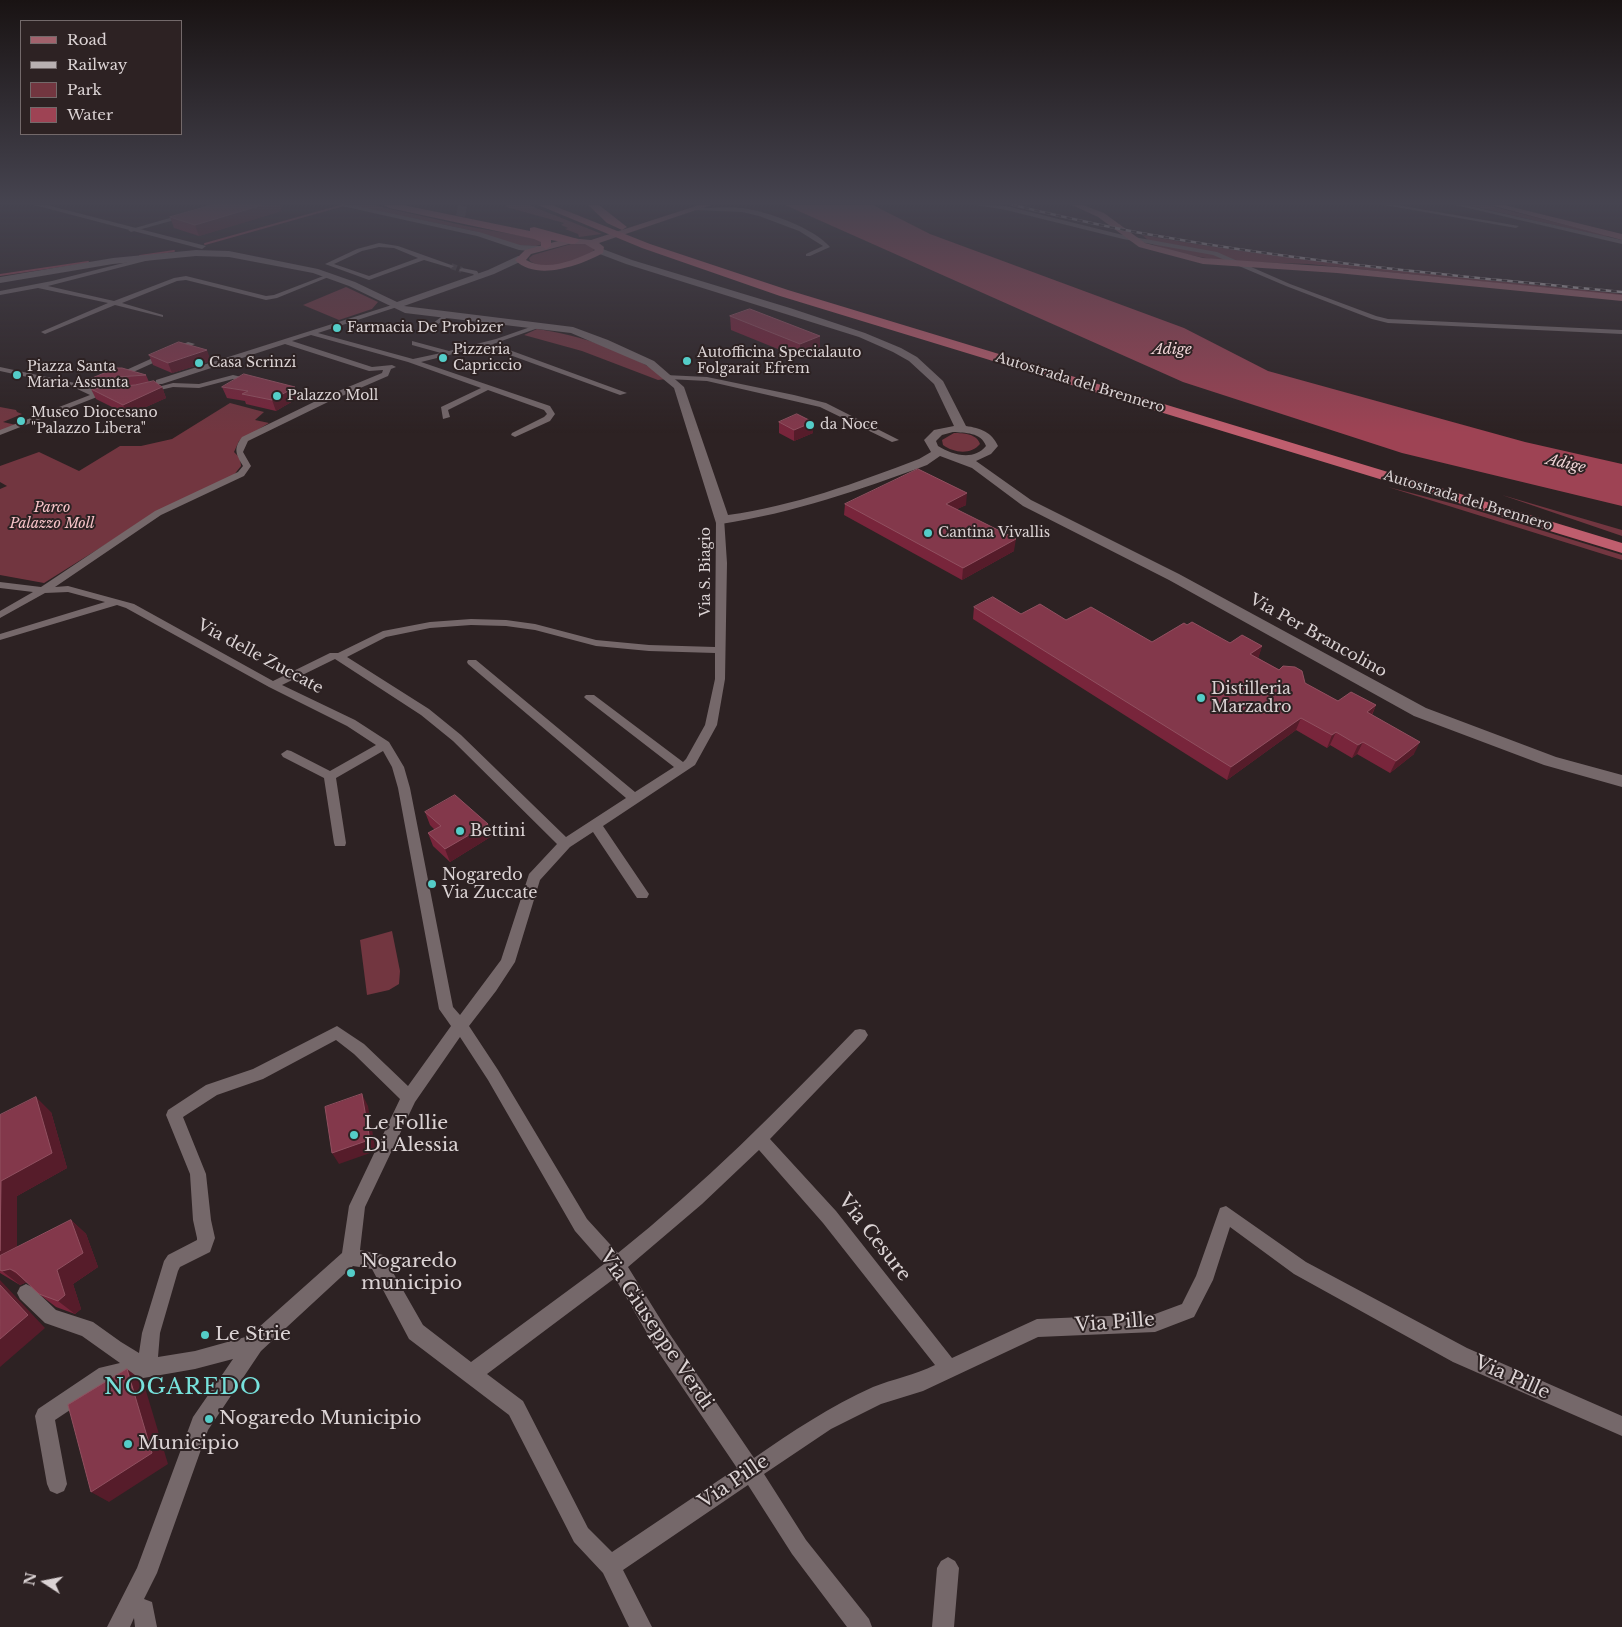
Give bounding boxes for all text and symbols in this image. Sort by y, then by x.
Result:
legend [20,20,182,135]
text: Road [67,30,107,49]
text: Railway [67,55,127,74]
text: Park [67,80,102,99]
text: Water [67,105,113,124]
place label: Farmacia De Probizer [347,320,503,336]
marker: Farmacia De Probizer [331,322,343,334]
water label: Adige [1152,341,1192,359]
place label: Pizzeria Capriccio [453,342,522,374]
place label: Autofficina Specialauto Folgarait Efrem [697,345,861,378]
street label: Autostrada del Brennero [993,349,1167,417]
marker: Pizzeria Capriccio [437,352,449,364]
place label: Casa Scrinzi [209,355,296,371]
marker: Autofficina Specialauto Folgarait Efrem [681,355,693,367]
marker: Casa Scrinzi [193,357,205,369]
place label: Piazza Santa Maria Assunta [27,359,129,392]
marker: Piazza Santa Maria Assunta [11,369,23,381]
place label: Palazzo Moll [287,388,378,404]
marker: Palazzo Moll [271,390,283,402]
place label: Museo Diocesano "Palazzo Libera" [31,405,158,438]
marker: Museo Diocesano "Palazzo Libera" [15,415,27,427]
place label: da Noce [820,417,878,433]
marker: da Noce [804,419,816,431]
water label: Adige [1545,451,1587,477]
street label: Autostrada del Brennero [1381,467,1555,535]
park label: Parco Palazzo Moll [10,500,94,532]
place label: Cantina Vivallis [938,525,1050,541]
street label: Via S. Biagio [698,527,714,617]
marker: Cantina Vivallis [922,527,934,539]
street label: Via Per Brancolino [1246,590,1390,682]
street label: Via delle Zuccate [194,616,326,698]
place label: Distilleria Marzadro [1211,679,1291,717]
marker: Distilleria Marzadro [1195,692,1207,704]
place label: Bettini [470,821,525,841]
marker: Bettini [454,825,466,837]
place label: Nogaredo Via Zuccate [442,865,537,903]
marker: Nogaredo Via Zuccate [426,878,438,890]
place label: Le Follie Di Alessia [364,1113,459,1157]
marker: Le Follie Di Alessia [348,1129,360,1141]
street label: Via Cesure [833,1190,915,1286]
street label: Via Giuseppe Verdi [594,1246,718,1414]
place label: Nogaredo municipio [361,1251,462,1295]
marker: Nogaredo municipio [345,1267,357,1279]
street label: Via Pille [1074,1309,1156,1337]
place label: Le Strie [215,1324,291,1346]
marker: Le Strie [199,1329,211,1341]
street label: Via Pille [1471,1351,1553,1405]
district label: NOGAREDO [103,1375,263,1401]
place label: Nogaredo Municipio [219,1408,421,1430]
marker: Nogaredo Municipio [203,1413,215,1425]
place label: Municipio [138,1433,239,1455]
marker: Municipio [122,1438,134,1450]
street label: Via Pille [694,1450,774,1514]
north arrow [20,1557,70,1607]
text: N [20,1571,40,1587]

